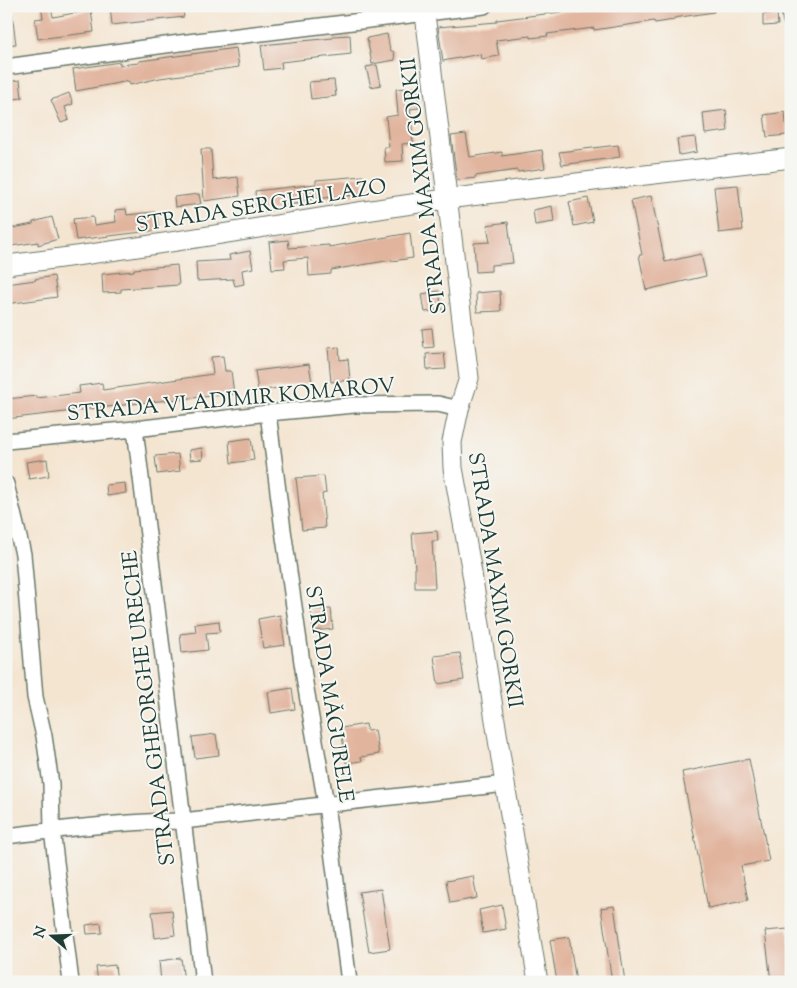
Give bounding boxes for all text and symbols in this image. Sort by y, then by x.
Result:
street label: STRADA MAXIM GORKII [394,56,456,316]
street label: STRADA SERGHEI LAZO [134,172,389,242]
street label: STRADA VLADIMIR KOMAROV [66,372,397,430]
street label: STRADA MAXIM GORKII [459,450,529,710]
street label: STRADA GHEORGHE URECHE [116,548,184,867]
street label: STRADA MĂGURELE [296,584,360,805]
north arrow [28,910,78,960]
text: N [30,924,53,941]

